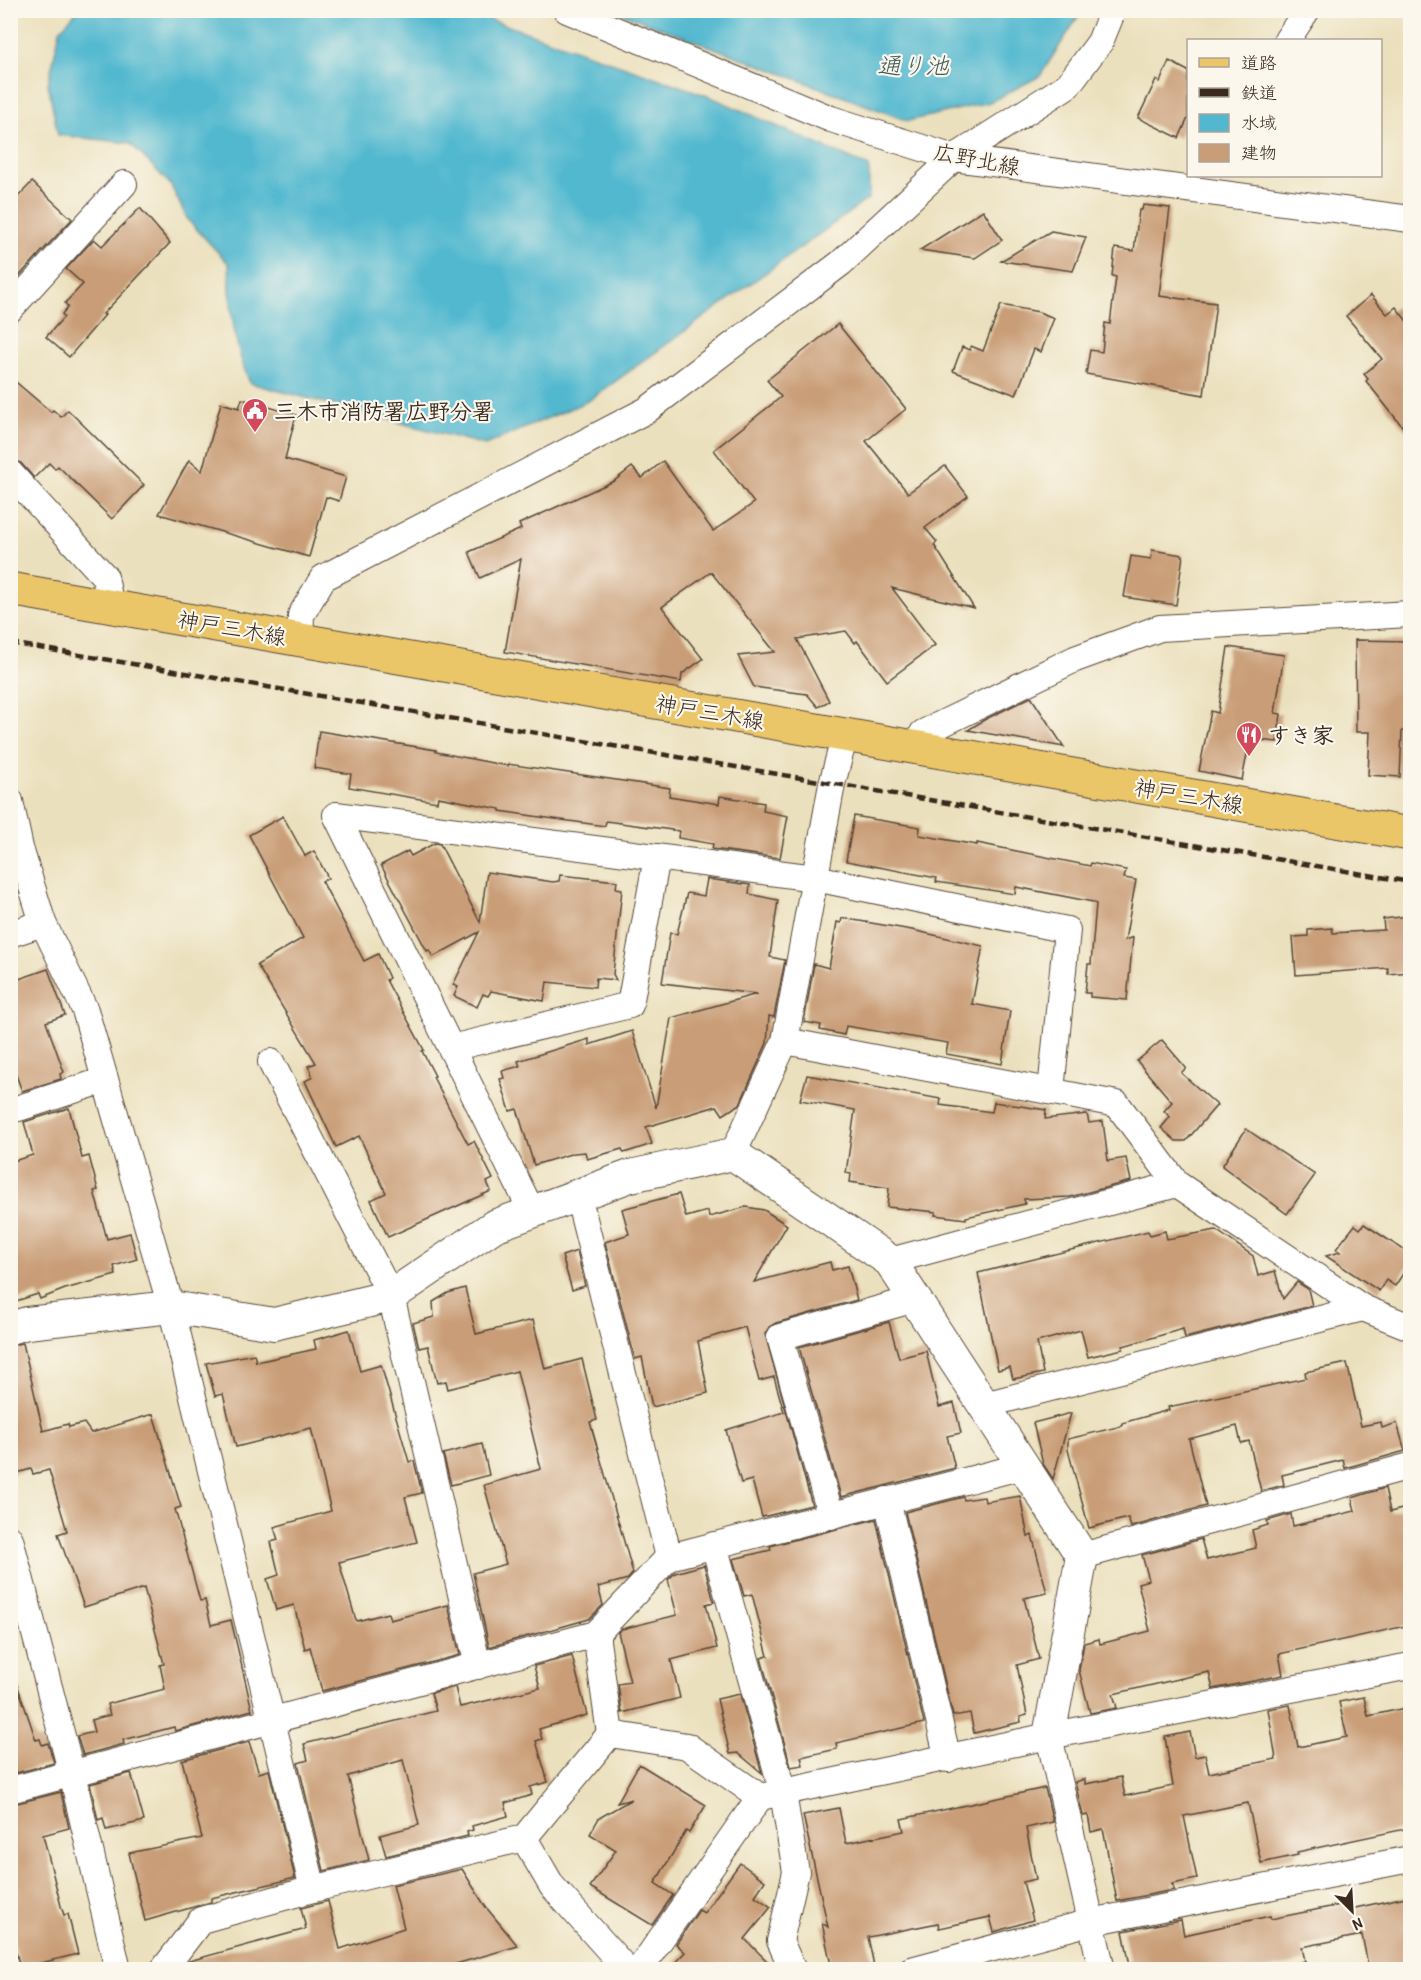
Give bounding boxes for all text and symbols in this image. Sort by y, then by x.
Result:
legend [1187,39,1382,177]
water label: 通り池 [877,49,950,81]
text: 道路 [1241,50,1277,75]
text: 鉄道 [1241,80,1277,105]
text: 水域 [1241,110,1277,135]
street label: 広野北線 [931,136,1023,182]
text: 建物 [1241,140,1277,165]
public building icon: 三木市消防署広野分署 [240,396,270,434]
place label: 三木市消防署広野分署 [274,396,494,426]
street label: 神戸三木線 [175,604,289,652]
street label: 神戸三木線 [653,688,767,736]
restaurant icon: すき家 [1234,720,1264,758]
place label: すき家 [1268,720,1334,750]
street label: 神戸三木線 [1132,772,1246,820]
north arrow [1322,1881,1382,1941]
text: N [1349,1913,1366,1937]

